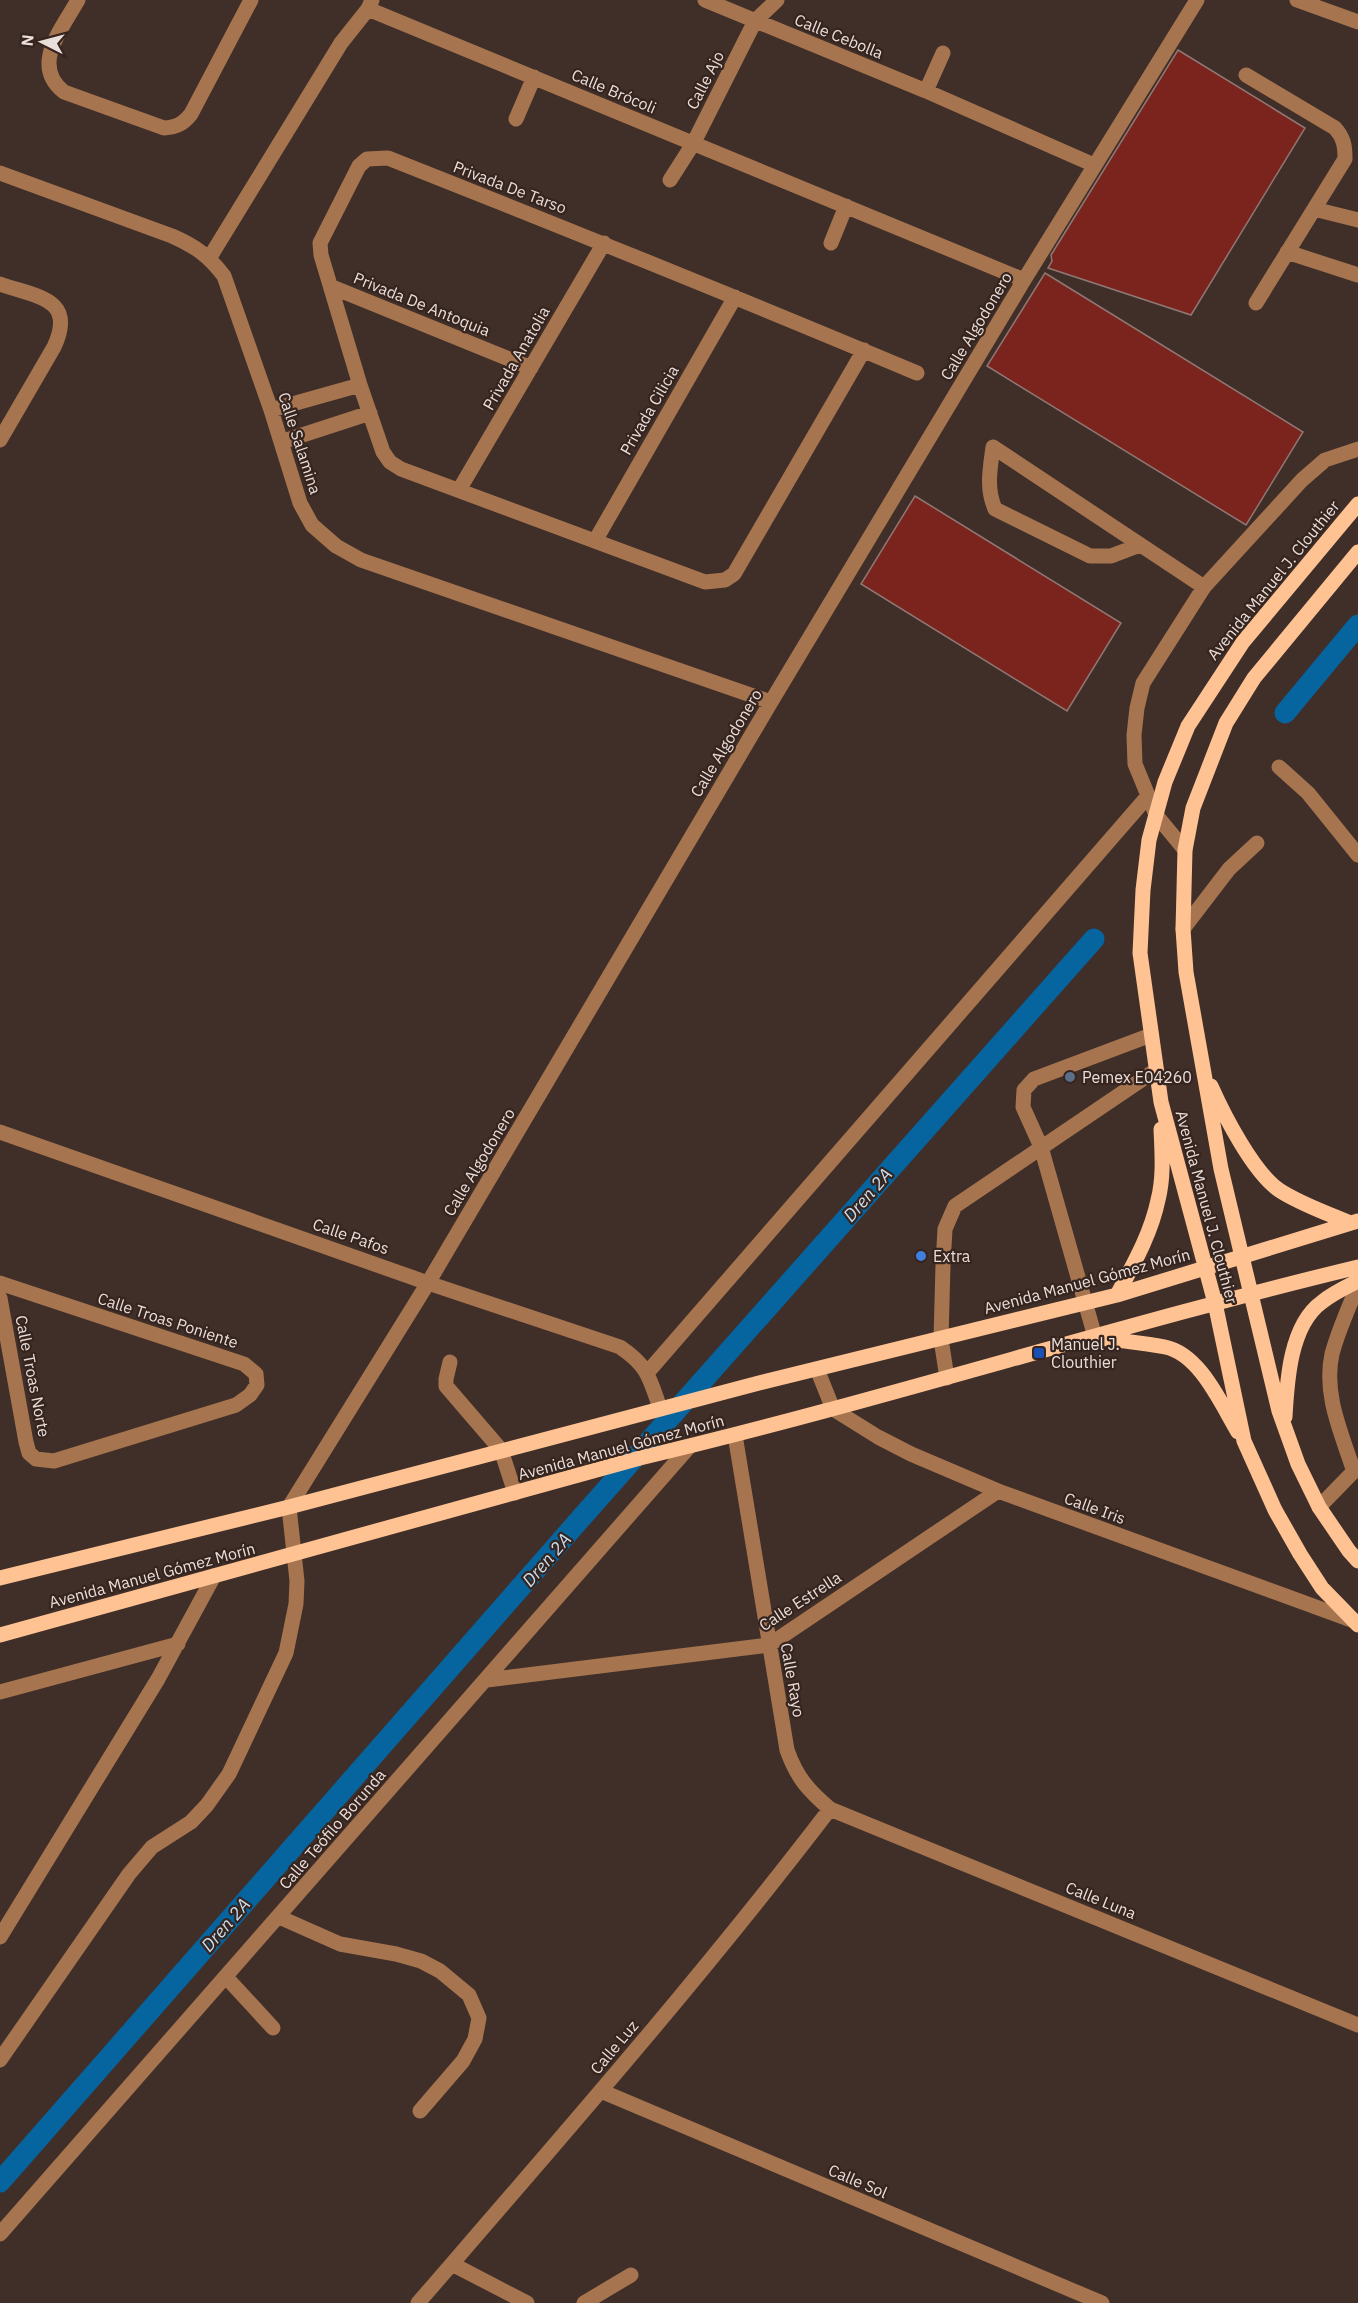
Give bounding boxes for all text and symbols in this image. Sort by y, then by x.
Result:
street label: Calle Cebolla [792,9,887,63]
north arrow [12,12,72,72]
text: N [17,34,38,47]
street label: Calle Ajo [682,47,728,113]
street label: Calle Brócoli [569,64,659,118]
street label: Privada De Tarso [451,156,570,218]
street label: Privada De Antoquia [351,268,494,341]
street label: Calle Algodonero [936,268,1016,384]
street label: Privada Anatolia [478,302,554,413]
street label: Privada Cilicia [615,361,683,458]
street label: Calle Salamina [274,389,326,497]
street label: Avenida Manuel J. Clouthier [1202,496,1344,664]
street label: Calle Algodonero [686,685,766,801]
place label: Pemex E04260 [1082,1067,1192,1087]
marker: Pemex E04260 [1063,1070,1077,1084]
street label: Calle Algodonero [439,1104,519,1220]
street label: Avenida Manuel J. Clouthier [1172,1108,1243,1306]
water label: Dren 2A [838,1163,897,1226]
street label: Calle Pafos [310,1214,392,1258]
street label: Avenida Manuel Gómez Morín [982,1244,1192,1318]
place label: Extra [933,1246,971,1266]
marker: Extra [914,1249,928,1263]
street label: Calle Troas Poniente [95,1288,241,1352]
street label: Calle Troas Norte [11,1313,55,1439]
place label: Manuel J. Clouthier [1051,1334,1120,1372]
marker: Manuel J. Clouthier [1032,1346,1046,1360]
street label: Avenida Manuel Gómez Morín [516,1410,726,1484]
street label: Calle Iris [1062,1488,1128,1528]
water label: Dren 2A [517,1528,576,1591]
street label: Avenida Manuel Gómez Morín [47,1538,257,1612]
street label: Calle Estrella [755,1567,845,1635]
street label: Calle Rayo [777,1641,809,1719]
street label: Calle Teófilo Borunda [274,1764,390,1893]
street label: Calle Luna [1063,1877,1140,1923]
water label: Dren 2A [196,1893,255,1956]
street label: Calle Luz [586,2016,642,2078]
street label: Calle Sol [825,2160,891,2202]

